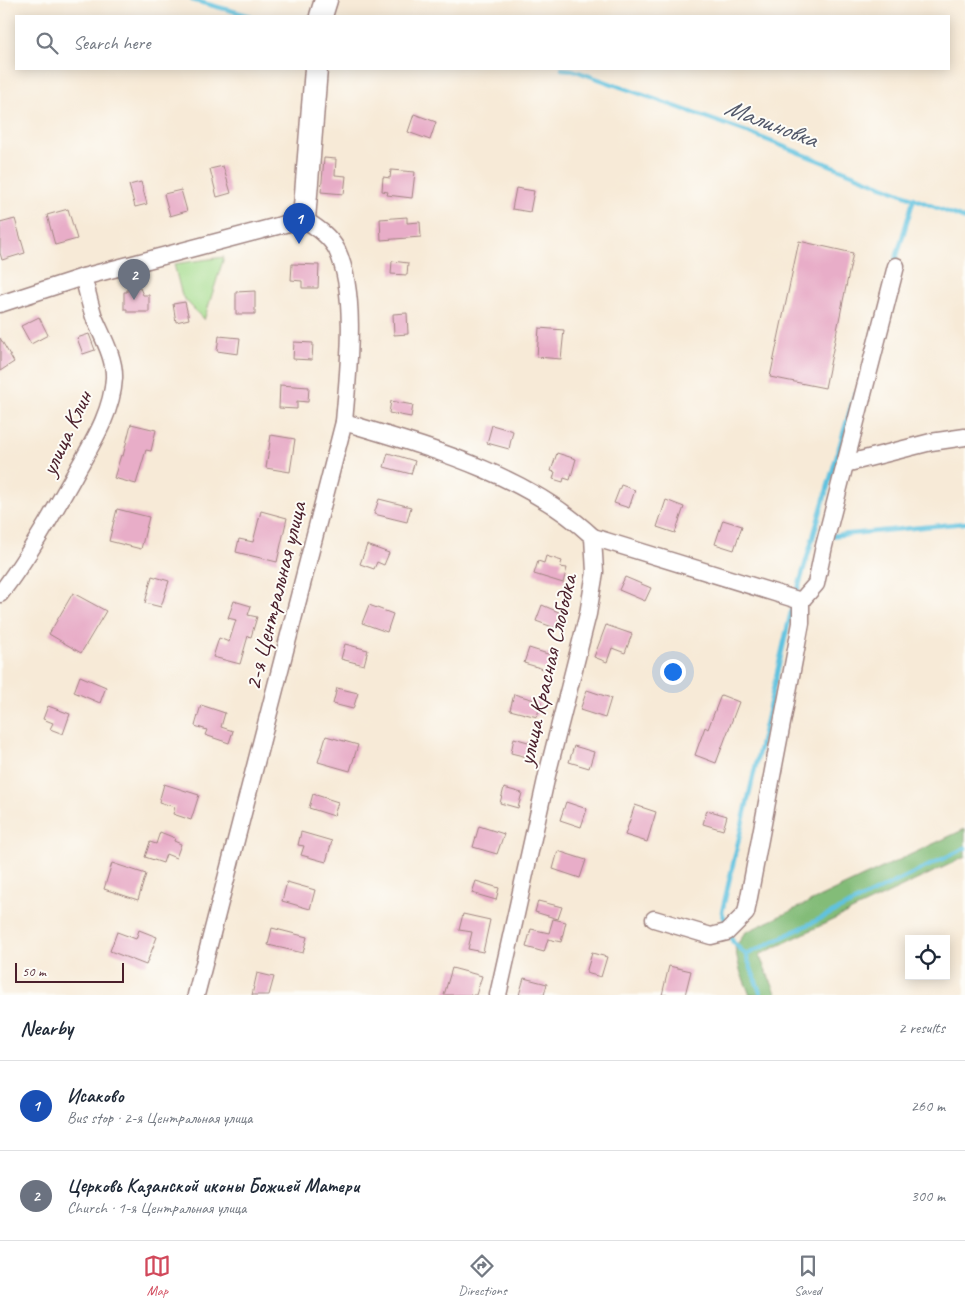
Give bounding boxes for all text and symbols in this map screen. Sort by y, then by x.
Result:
search box [15,15,950,70]
icon: search [33,29,61,57]
text: Search here [73,31,150,55]
water label: Малиновка [720,91,824,156]
pin: 1 [283,203,315,244]
pin: 2 [118,259,150,300]
street label: улица Клин [32,384,100,482]
street label: 2-я Центральная улица [237,497,313,693]
street label: улица Красная Слободка [510,569,584,770]
your location [660,659,686,685]
map controls [905,935,950,980]
button: locate [905,935,950,980]
scale bar [15,960,124,983]
text: 50 m [22,963,46,980]
text: Nearby [20,1015,73,1041]
text: 2 results [898,1018,945,1038]
text: Исаково [67,1084,124,1108]
text: 1 [32,1096,40,1116]
text: 260 m [911,1096,945,1116]
text: Bus stop · 2-я Центральная улица [67,1108,252,1128]
text: Церковь Казанской иконы Божией Матери [67,1174,359,1198]
text: 2 [32,1186,40,1206]
text: 300 m [911,1186,945,1206]
text: Church · 1-я Центральная улица [67,1198,246,1218]
tab: Map [143,1252,171,1299]
tab: Directions [458,1252,507,1299]
tab: Saved [794,1252,822,1299]

